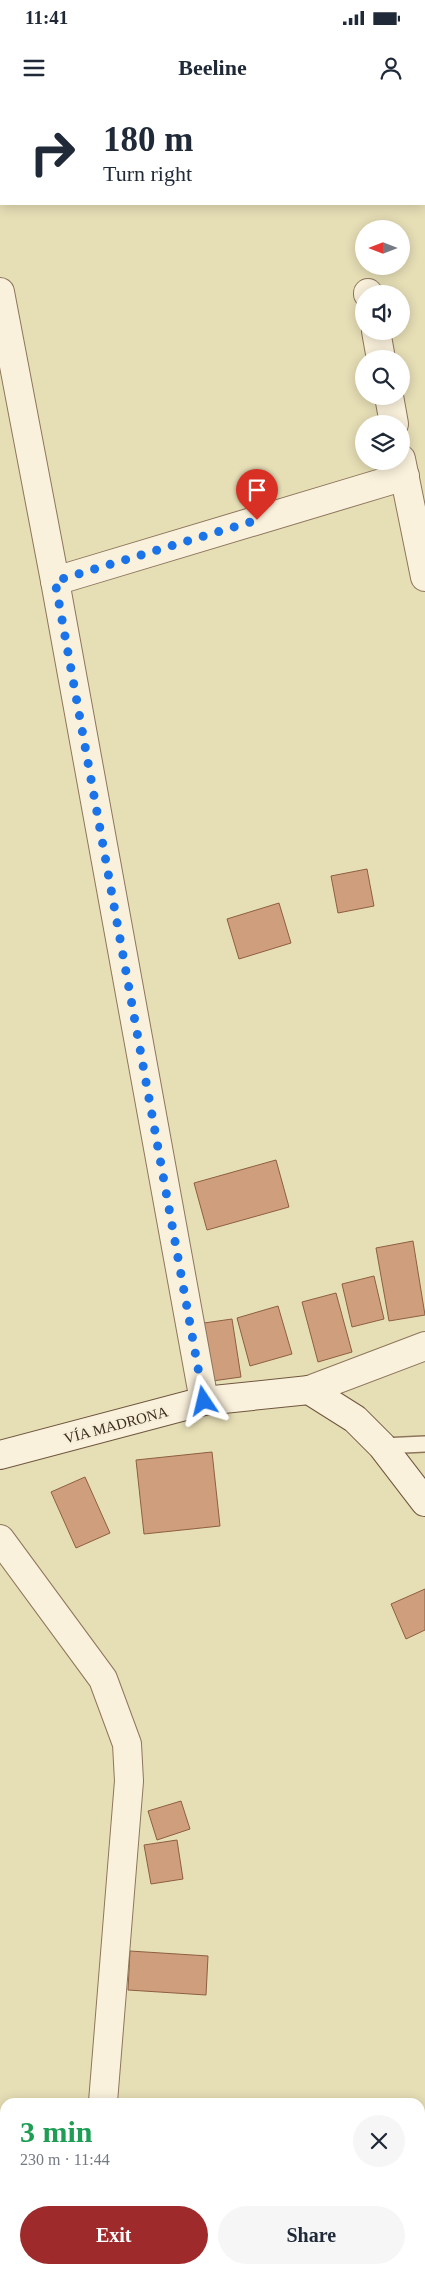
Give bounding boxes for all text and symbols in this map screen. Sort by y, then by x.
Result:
text: 11:41 [25,7,68,28]
icon: menu [20,54,48,82]
icon: person [377,54,405,82]
text: Beeline [178,55,247,80]
icon: right [20,120,85,185]
text: 180 m [103,120,193,159]
text: Turn right [103,161,192,186]
north arrow [355,220,410,275]
map controls [355,220,410,470]
button: sound [355,285,410,340]
button: search [355,350,410,405]
button: layers [355,415,410,470]
pin [236,469,278,520]
icon: arrive [243,476,271,504]
position arrow [177,1374,229,1426]
street label: VÍA MADRONA [62,1403,170,1447]
text: 3 min [20,2115,93,2148]
button: close [353,2115,405,2167]
text: 230 m · 11:44 [20,2151,110,2168]
button: Exit [20,2206,208,2264]
button: Share [218,2206,405,2264]

